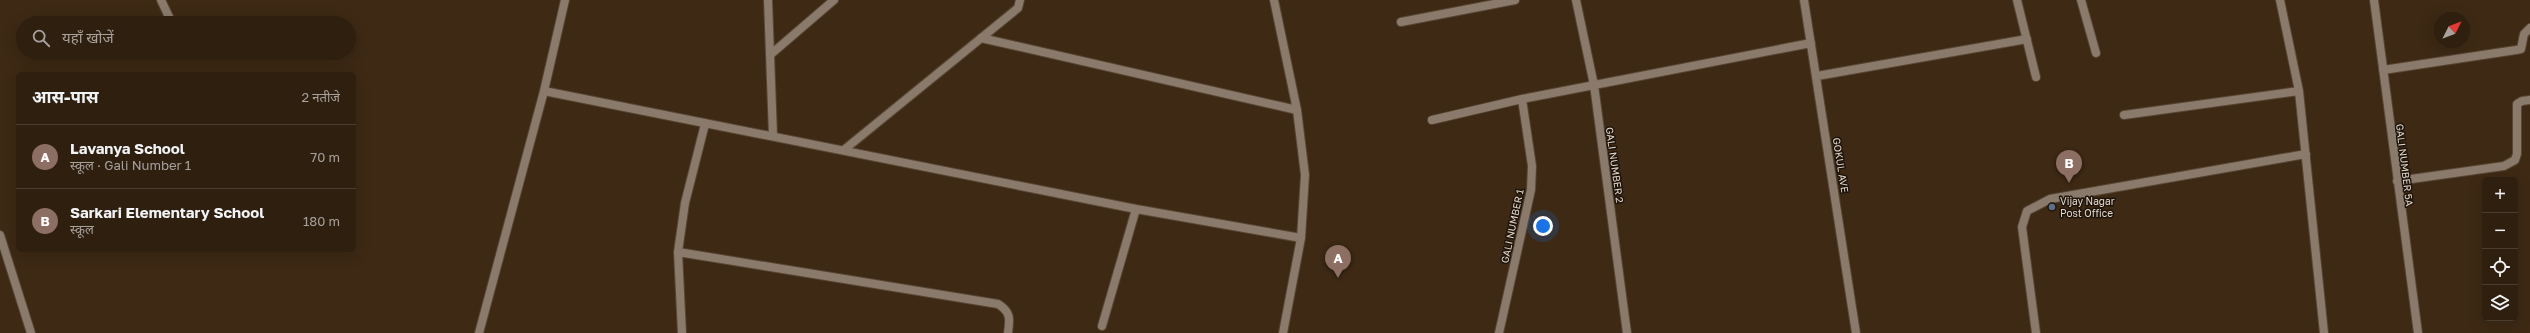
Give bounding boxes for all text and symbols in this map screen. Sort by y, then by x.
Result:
north arrow [2434,12,2470,48]
search box [16,16,356,60]
icon: search [30,27,52,49]
text: यहाँ खोजें [62,28,114,46]
text: आस-पास [32,86,99,107]
text: 2 नतीजे [302,89,340,105]
street label: GALI NUMBER 5A [2394,123,2416,207]
street label: GALI NUMBER 2 [1604,126,1626,204]
street label: GOKUL AVE [1831,137,1851,193]
text: Lavanya School [70,139,185,157]
text: A [40,149,50,165]
text: 70 m [310,149,340,165]
pin: B [2056,150,2082,183]
text: स्कूल · Gali Number 1 [70,157,191,173]
map controls [2482,177,2518,321]
button: + [2482,177,2518,213]
street label: GALI NUMBER 1 [1498,188,1526,264]
place label: Vijay Nagar Post Office [2060,195,2115,219]
marker: Vijay Nagar Post Office [2047,202,2057,212]
text: Sarkari Elementary School [70,203,264,221]
text: B [40,213,50,229]
text: 180 m [303,213,340,229]
button: − [2482,213,2518,249]
your location [1533,216,1553,236]
text: स्कूल [70,221,94,237]
pin: A [1325,245,1351,278]
button: locate [2482,249,2518,285]
button: layers [2482,285,2518,321]

